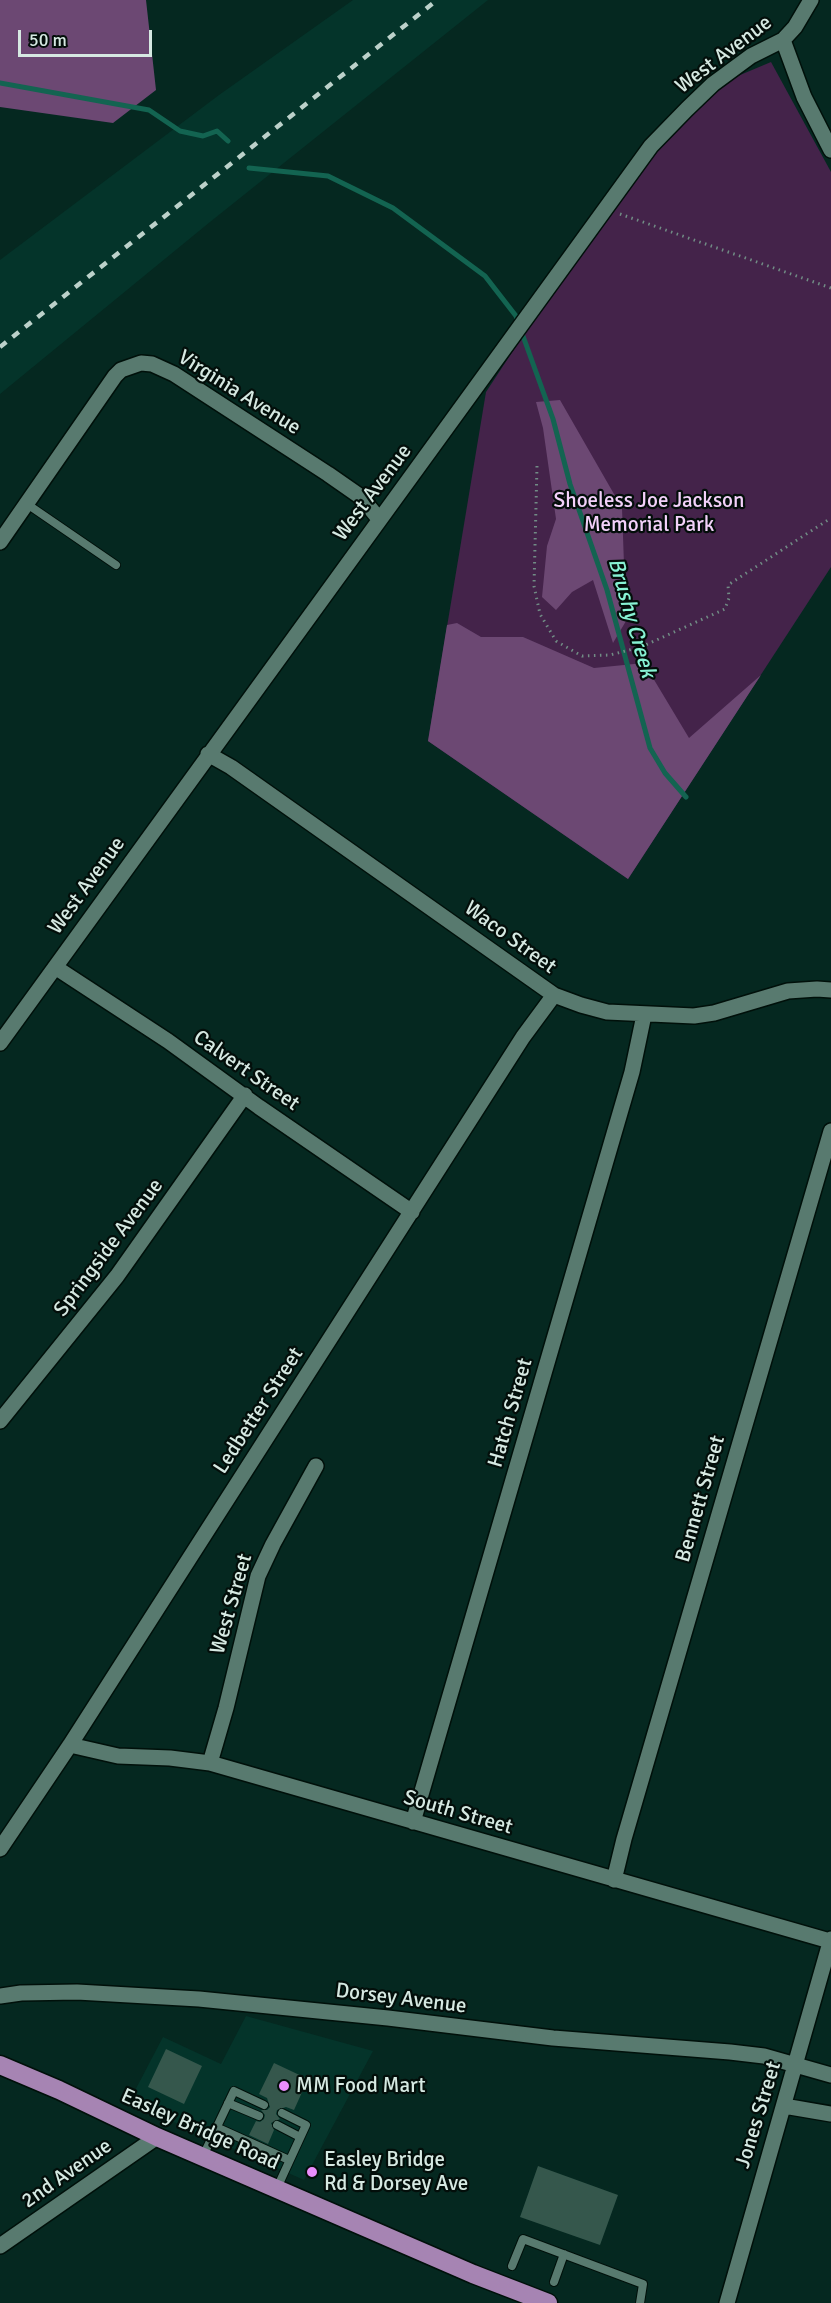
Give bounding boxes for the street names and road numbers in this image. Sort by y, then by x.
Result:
street label: West Avenue [671,11,777,99]
street label: Virginia Avenue [173,345,305,441]
street label: West Avenue [329,440,417,546]
street label: West Avenue [43,832,131,940]
street label: Waco Street [459,896,561,980]
street label: Calvert Street [188,1025,304,1117]
street label: Springside Avenue [49,1174,169,1322]
street label: Ledbetter Street [209,1343,309,1479]
street label: Hatch Street [483,1355,539,1471]
street label: Bennett Street [671,1433,731,1565]
street label: West Street [206,1551,258,1657]
street label: South Street [401,1785,515,1841]
street label: Dorsey Avenue [334,1978,468,2020]
street label: Jones Street [731,2058,787,2172]
street label: Easley Bridge Road [117,2084,283,2176]
street label: 2nd Avenue [17,2134,117,2214]

